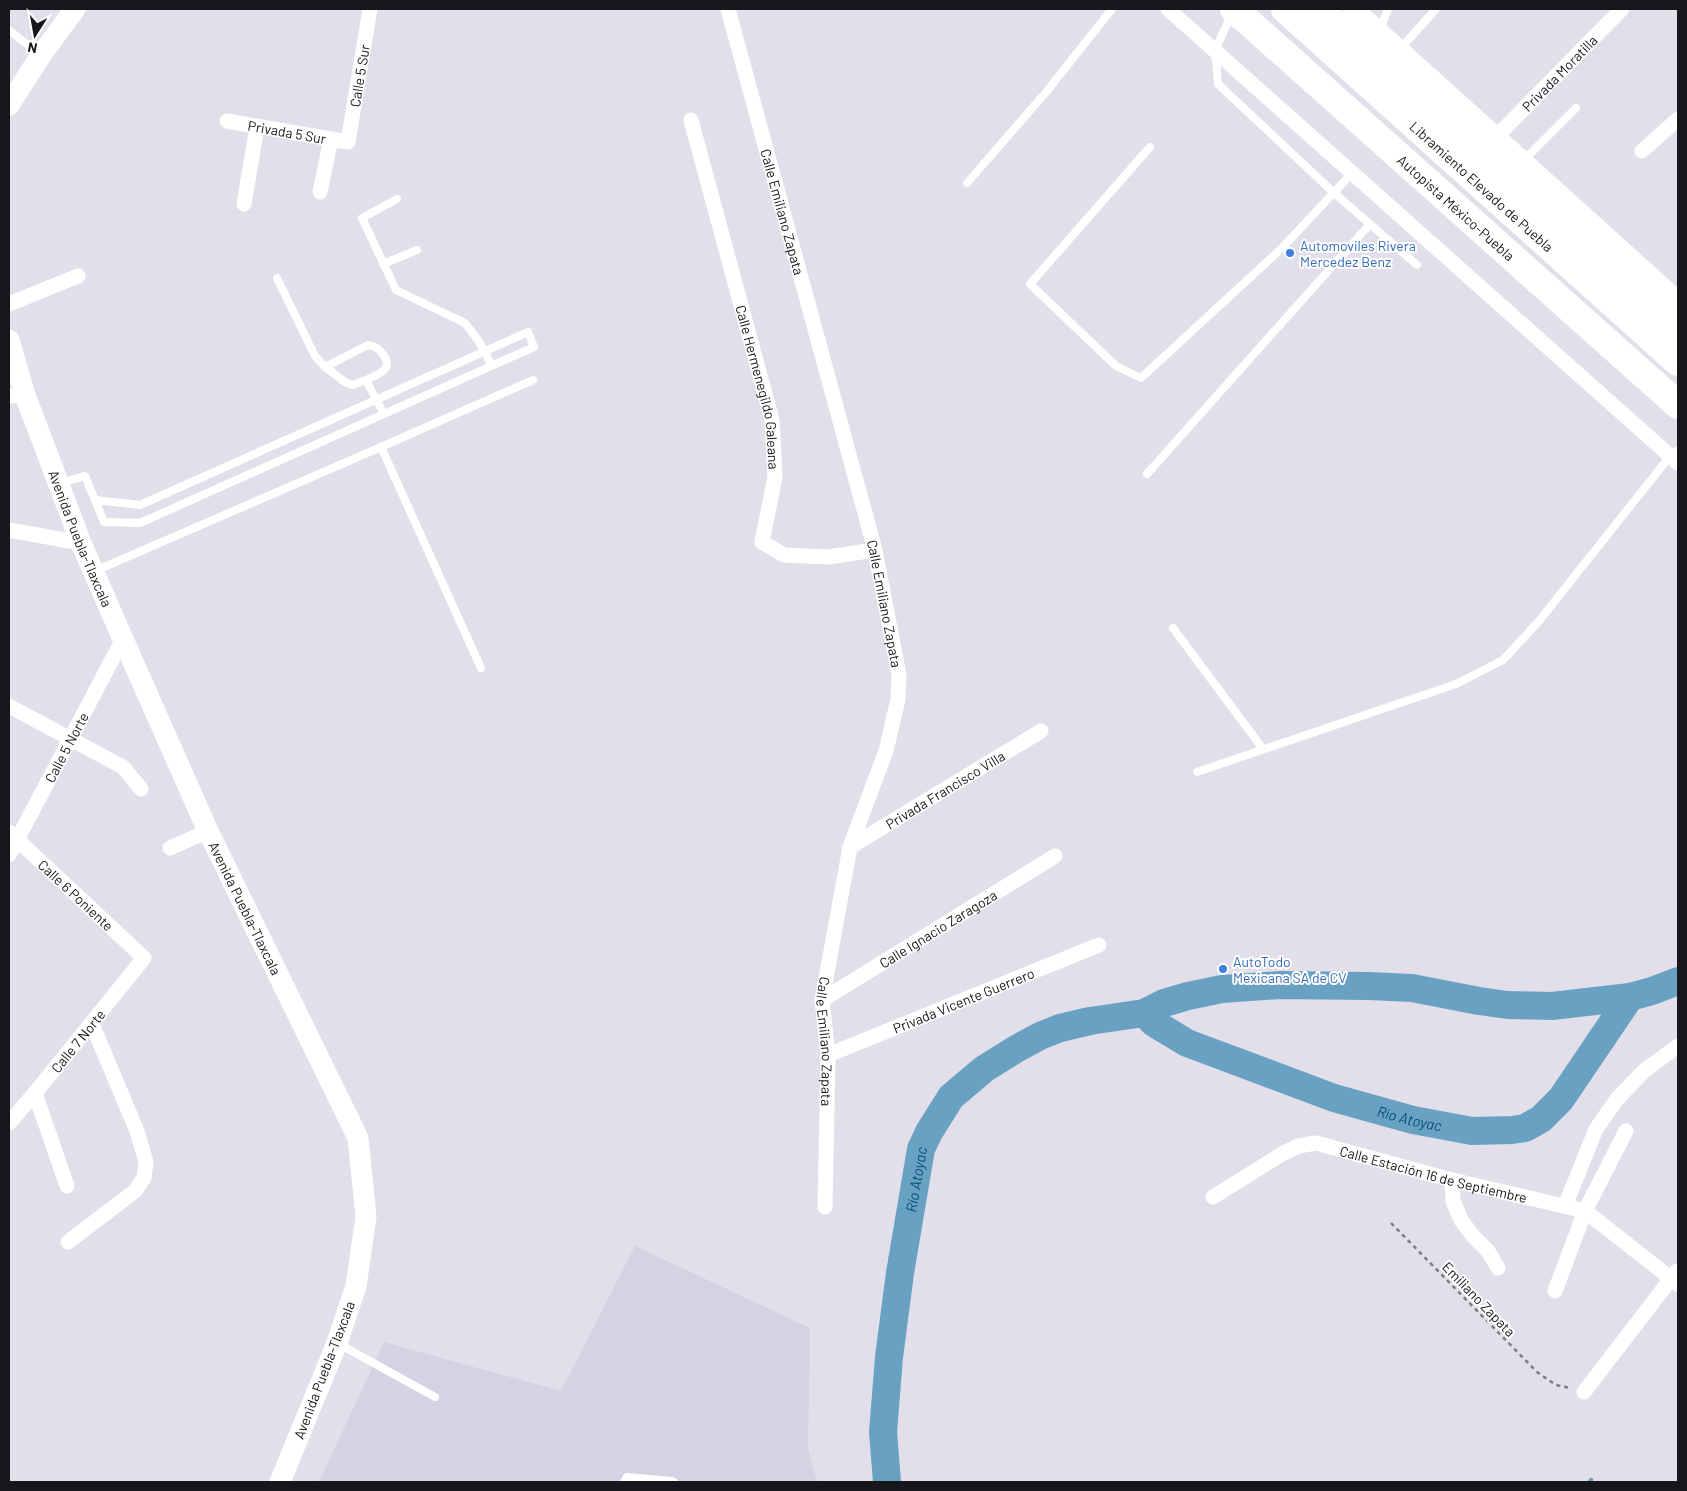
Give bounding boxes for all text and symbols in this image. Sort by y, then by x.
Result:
north arrow [10,10,60,60]
street label: Privada Moratilla [1518,31,1600,115]
text: N [26,39,39,57]
street label: Calle 5 Sur [345,43,373,108]
street label: Privada 5 Sur [247,116,328,147]
street label: Libramiento Elevado de Puebla [1407,117,1557,255]
street label: Calle Emiliano Zapata [758,147,808,277]
street label: Autopista México-Puebla [1394,151,1518,264]
place label: Automoviles Rivera Mercedez Benz [1300,237,1416,270]
marker: Automoviles Rivera Mercedez Benz [1284,247,1296,259]
street label: Calle Hermenegildo Galeana [733,303,783,470]
street label: Avenida Puebla-Tlaxcala [46,467,116,609]
street label: Calle Emiliano Zapata [864,538,906,669]
street label: Calle 5 Norte [40,709,91,785]
street label: Privada Francisco Villa [882,747,1008,832]
street label: Avenida Puebla-Tlaxcala [206,839,285,978]
street label: Calle 6 Poniente [35,856,117,934]
street label: Calle Ignacio Zaragoza [876,886,1000,971]
place label: AutoTodo Mexicana SA de CV [1233,953,1346,986]
marker: AutoTodo Mexicana SA de CV [1217,963,1229,975]
street label: Privada Vicente Guerrero [890,964,1037,1036]
street label: Calle Emiliano Zapata [813,976,837,1106]
street label: Calle 7 Norte [47,1006,109,1076]
water label: Río Atoyac [1375,1101,1444,1134]
street label: Calle Estación 16 de Septiembre [1338,1141,1529,1206]
water label: Río Atoyac [901,1145,930,1214]
street label: Emiliano Zapata [1439,1258,1519,1340]
street label: Avenida Puebla-Tlaxcala [290,1299,358,1441]

